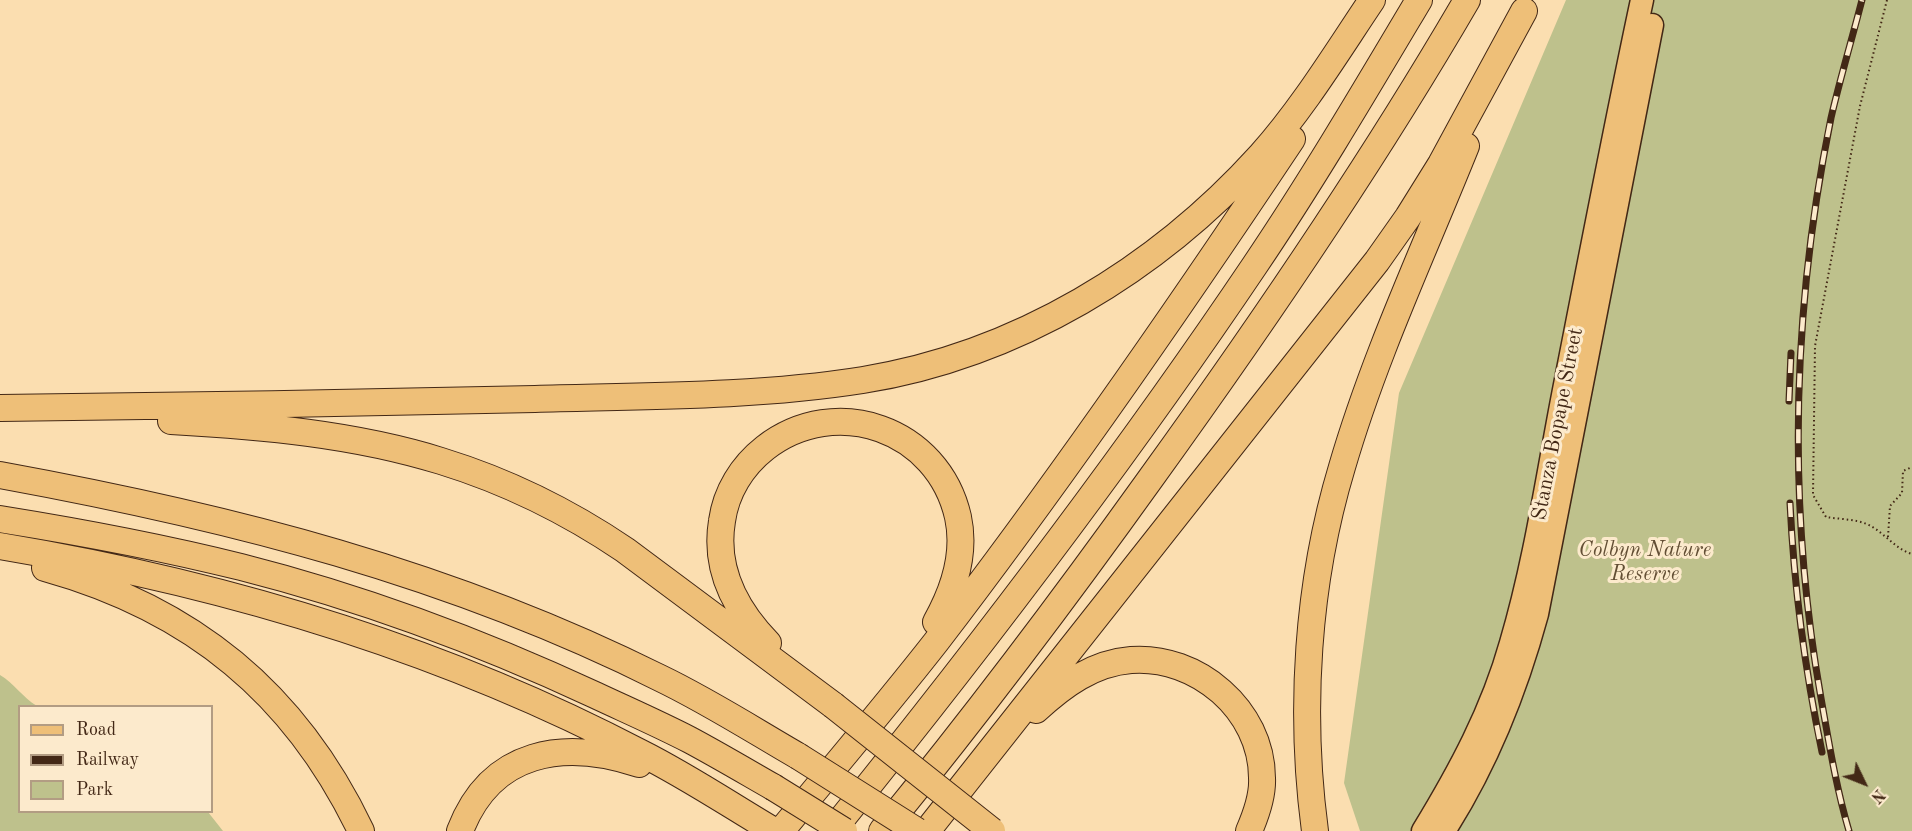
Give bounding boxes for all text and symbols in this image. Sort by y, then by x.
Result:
street label: Stanza Bopape Street [1527,325,1589,523]
park label: Colbyn Nature Reserve [1579,537,1711,587]
legend [18,705,213,813]
text: Road [76,721,116,739]
text: Railway [76,751,139,769]
north arrow [1834,753,1894,813]
text: Park [76,781,113,799]
text: N [1867,785,1887,805]

